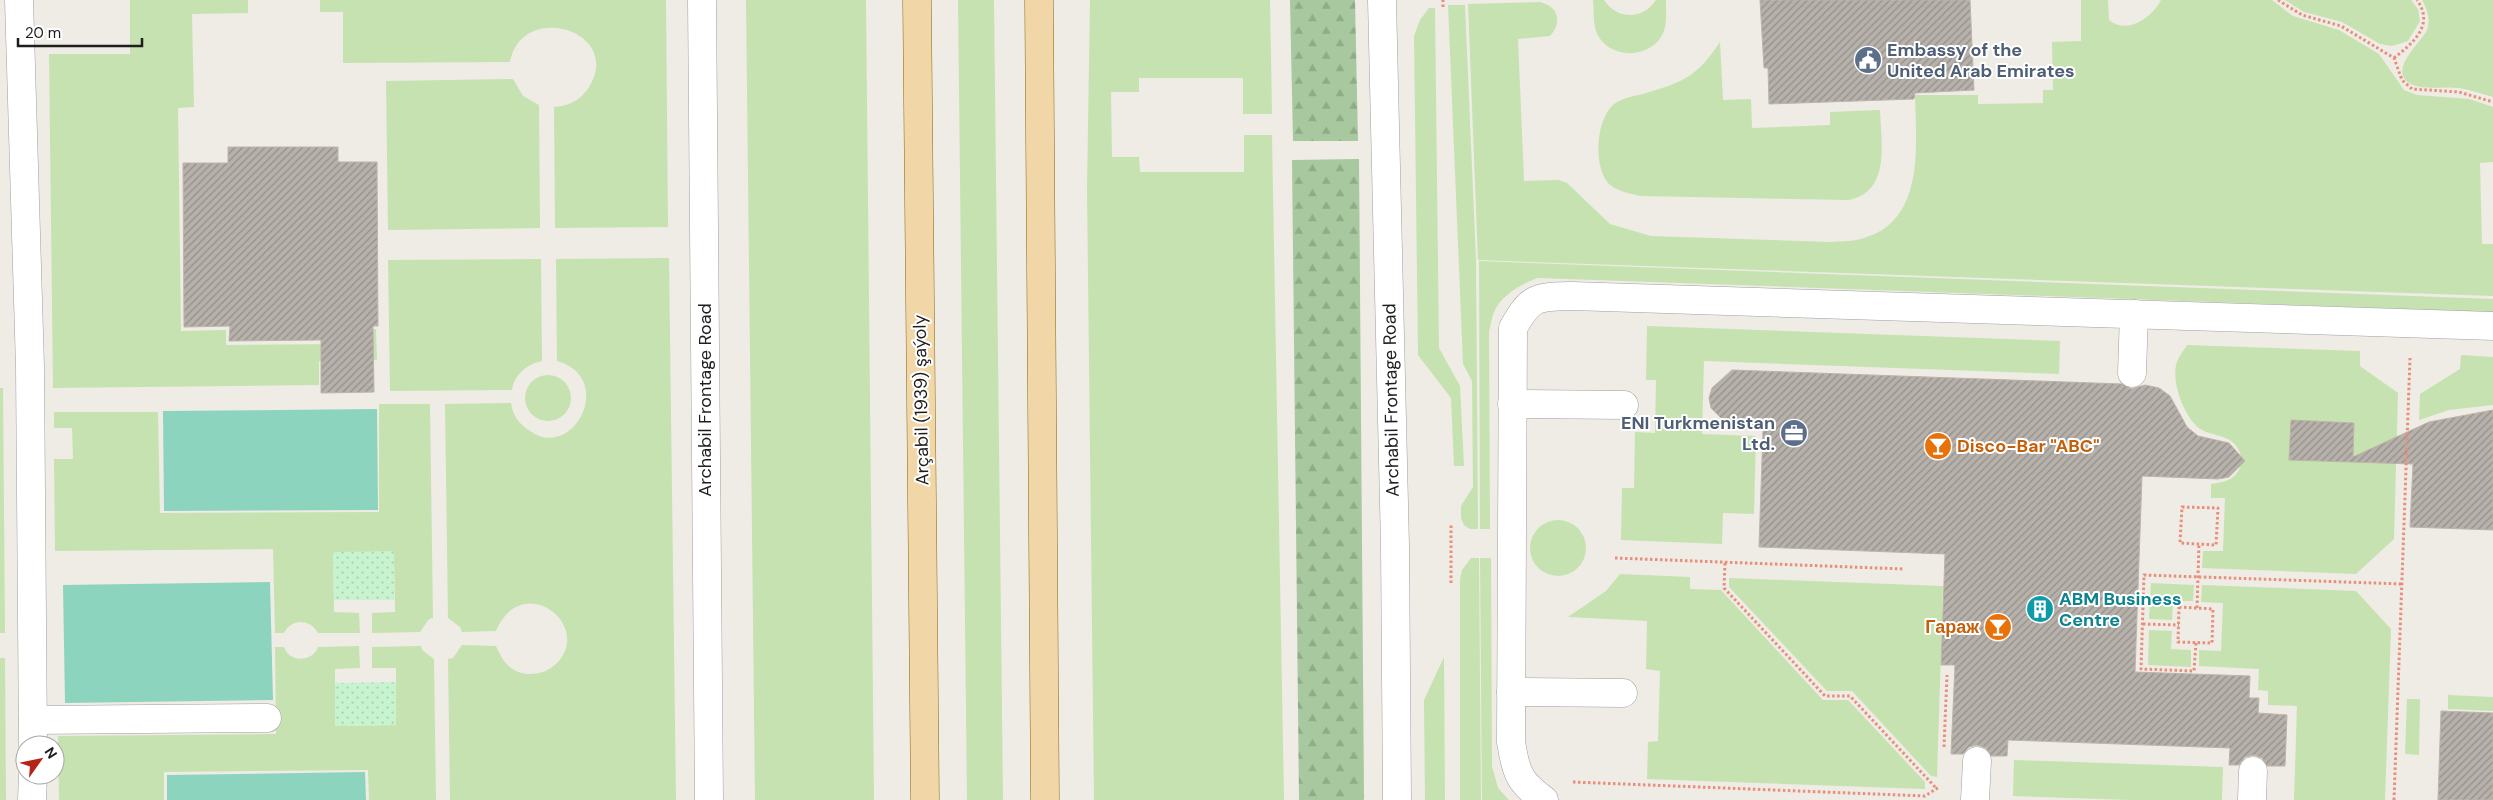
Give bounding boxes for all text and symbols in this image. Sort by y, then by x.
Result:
scale bar [18,15,141,47]
text: 20 m [25,23,61,43]
place label: Embassy of the United Arab Emirates [1887,38,2075,83]
public building icon: Embassy of the United Arab Emirates [1853,45,1883,75]
street label: Archabil Frontage Road [693,303,717,497]
street label: Archabil Frontage Road [1377,303,1405,497]
street label: Arçabil (1939) şaýoly [908,314,934,486]
place label: ENI Turkmenistan Ltd. [1621,411,1775,456]
office icon: ENI Turkmenistan Ltd. [1779,418,1809,448]
bar icon: Disco-Bar "ABC" [1923,431,1953,461]
place label: Disco-Bar "ABC" [1957,434,2100,458]
place label: ABM Business Centre [2059,587,2182,632]
building icon: ABM Business Centre [2025,594,2055,624]
bar icon: Гараж [1983,612,2013,642]
place label: Гараж [1925,615,1979,639]
north arrow [15,735,65,785]
text: N [41,744,61,762]

